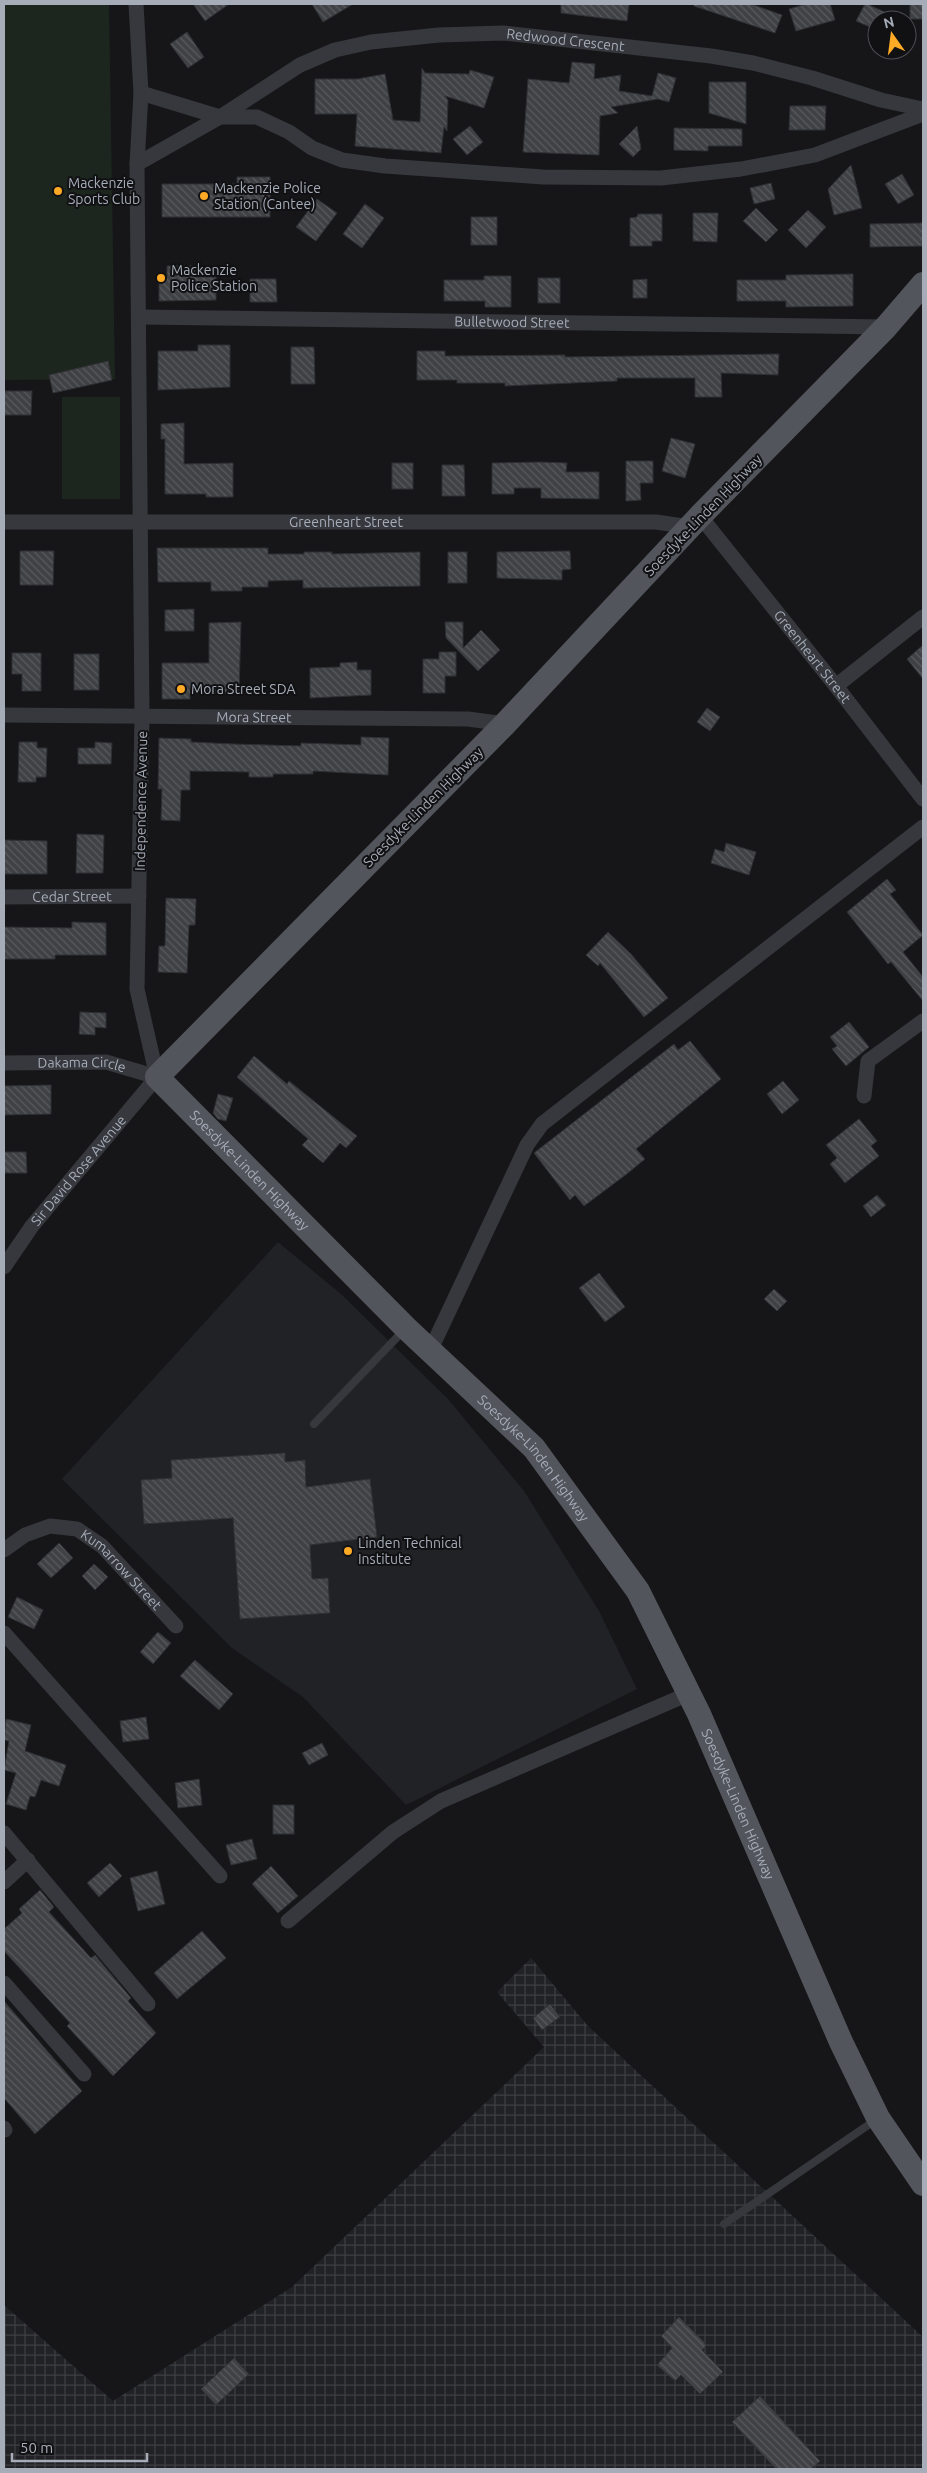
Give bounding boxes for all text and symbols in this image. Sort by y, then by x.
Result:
north arrow [867,10,917,60]
text: N [882,13,896,31]
street label: Redwood Crescent [506,25,626,54]
place label: Mackenzie Sports Club [68,175,140,207]
place label: Mackenzie Police Station (Cantee) [214,180,321,212]
marker: Mackenzie Sports Club [52,185,64,197]
marker: Mackenzie Police Station (Cantee) [198,190,210,202]
place label: Mackenzie Police Station [171,262,257,294]
marker: Mackenzie Police Station [155,272,167,284]
street label: Bulletwood Street [454,313,570,331]
street label: Soesdyke-Linden Highway [641,451,765,579]
street label: Greenheart Street [289,514,404,530]
street label: Greenheart Street [771,607,854,707]
place label: Mora Street SDA [191,681,296,697]
marker: Mora Street SDA [175,683,187,695]
street label: Mora Street [216,709,292,725]
street label: Independence Avenue [132,731,150,871]
street label: Soesdyke-Linden Highway [360,744,486,870]
street label: Cedar Street [32,888,112,905]
street label: Dakama Circle [37,1054,128,1075]
street label: Soesdyke-Linden Highway [187,1107,313,1234]
street label: Sir David Rose Avenue [28,1112,129,1229]
street label: Soesdyke-Linden Highway [475,1392,593,1525]
street label: Kumarrow Street [78,1526,165,1614]
place label: Linden Technical Institute [358,1535,462,1567]
marker: Linden Technical Institute [342,1545,354,1557]
street label: Soesdyke-Linden Highway [698,1726,778,1882]
scale bar [12,2430,148,2462]
text: 50 m [20,2439,53,2456]

